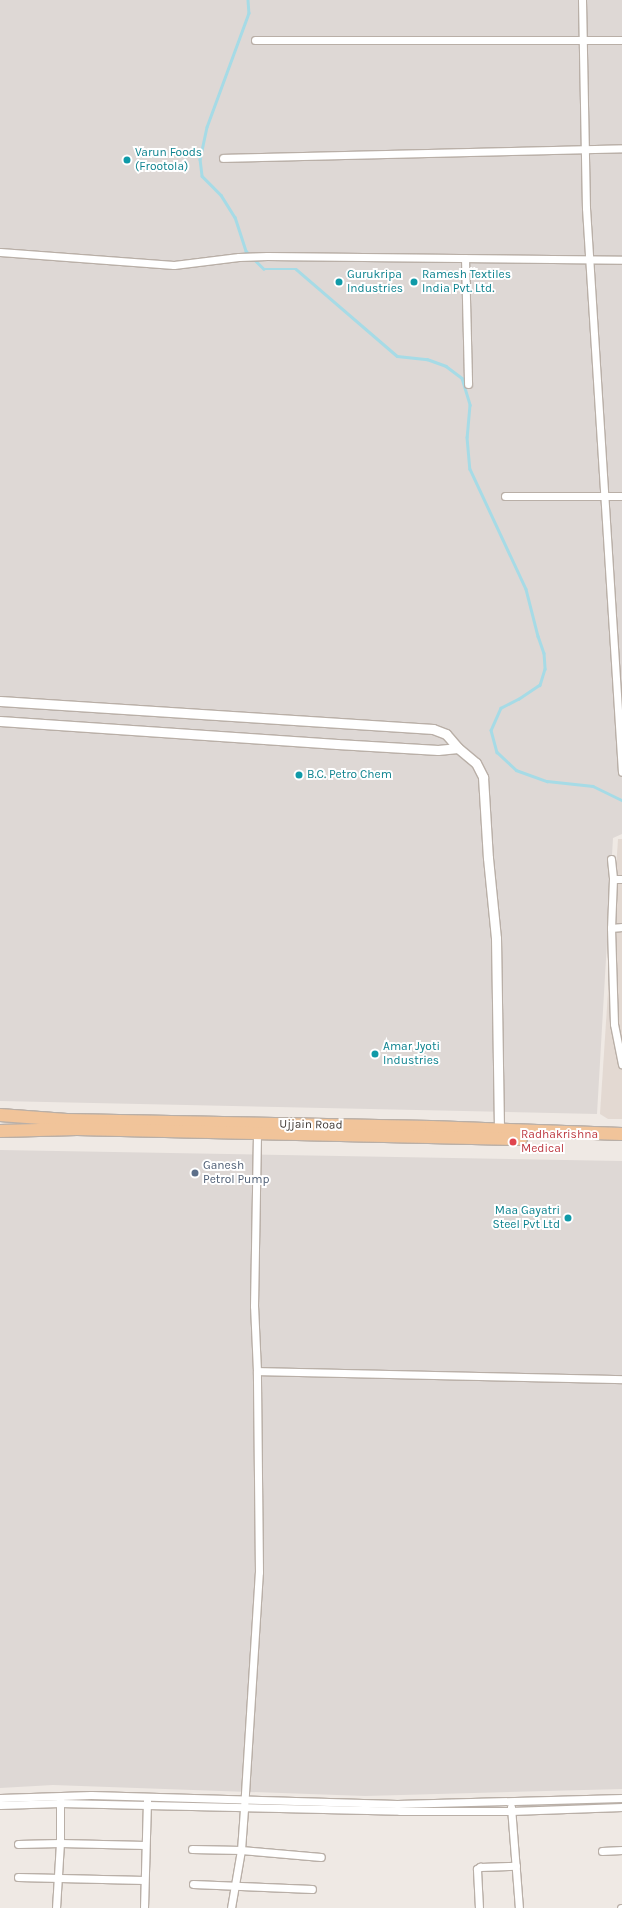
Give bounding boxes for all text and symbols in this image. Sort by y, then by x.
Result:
place label: Varun Foods (Frootola) [135,146,202,174]
marker: Varun Foods (Frootola) [122,155,132,165]
place label: Gurukripa Industries [347,268,403,296]
place label: Ramesh Textiles India Pvt. Ltd. [422,268,511,296]
marker: Gurukripa Industries [334,277,344,287]
marker: Ramesh Textiles India Pvt. Ltd. [409,277,419,287]
place label: B.C. Petro Chem [307,768,392,782]
marker: B.C. Petro Chem [294,770,304,780]
place label: Amar Jyoti Industries [383,1040,440,1068]
marker: Amar Jyoti Industries [370,1049,380,1059]
street label: Ujjain Road [279,1117,343,1133]
place label: Radhakrishna Medical [521,1128,598,1156]
marker: Radhakrishna Medical [508,1137,518,1147]
place label: Ganesh Petrol Pump [203,1159,270,1187]
marker: Ganesh Petrol Pump [190,1168,200,1178]
place label: Maa Gayatri Steel Pvt Ltd [492,1204,560,1232]
marker: Maa Gayatri Steel Pvt Ltd [563,1213,573,1223]

